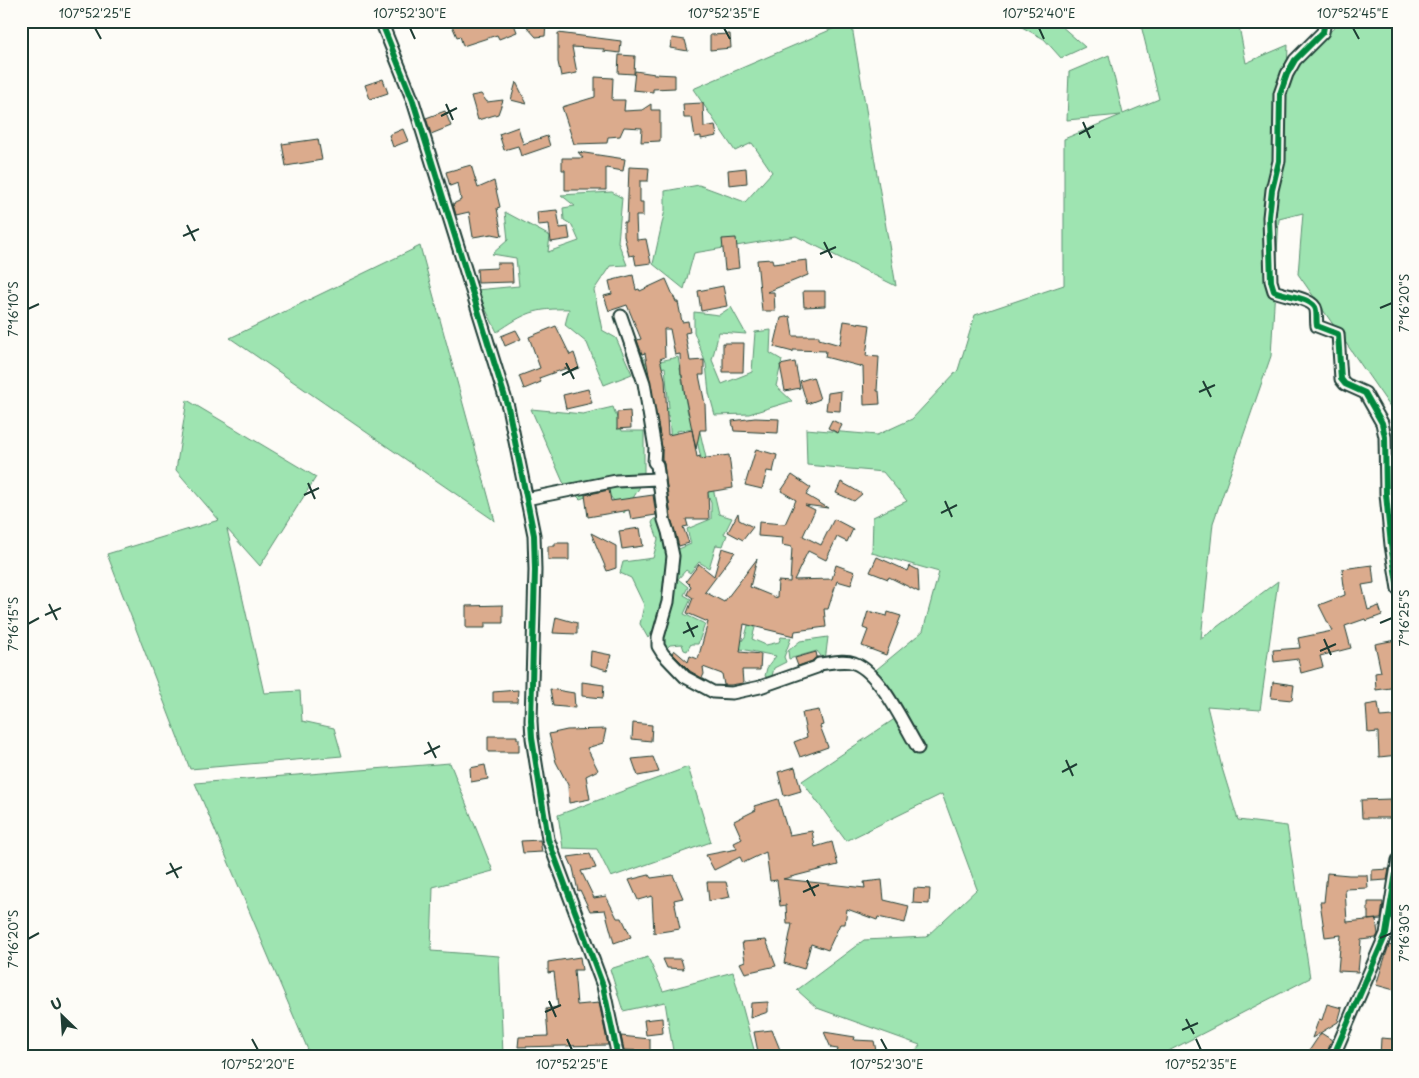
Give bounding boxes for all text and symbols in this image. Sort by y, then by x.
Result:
text: 107°52'25"E [59,4,131,22]
text: 107°52'30"E [373,4,447,22]
text: 107°52'35"E [688,4,760,22]
text: 107°52'40"E [1002,4,1076,22]
text: 107°52'45"E [1317,4,1389,22]
text: 7°16'20"S [1395,274,1413,332]
text: 7°16'10"S [4,281,22,337]
text: 7°16'25"S [1395,589,1413,647]
text: 7°16'15"S [4,597,22,651]
text: 7°16'30"S [1395,904,1413,962]
text: 7°16'20"S [4,910,22,968]
north arrow [38,990,88,1040]
text: U [47,992,66,1016]
text: 107°52'20"E [221,1055,295,1073]
text: 107°52'25"E [536,1055,608,1073]
text: 107°52'30"E [850,1055,924,1073]
text: 107°52'35"E [1165,1055,1237,1073]

